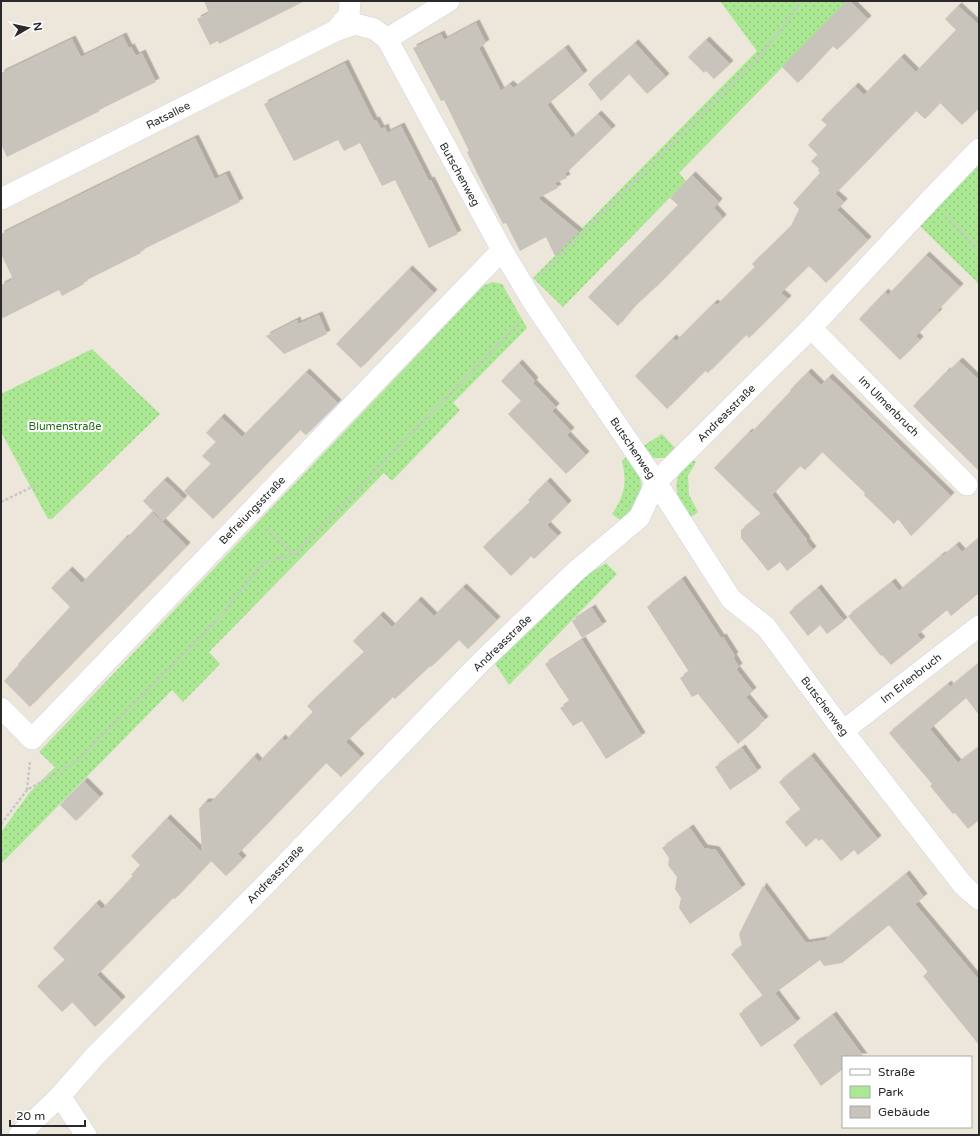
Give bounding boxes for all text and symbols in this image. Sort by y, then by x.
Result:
north arrow [8,8,48,48]
text: N [30,21,44,32]
street label: Ratsallee [144,99,192,132]
street label: Butschenweg [437,140,482,208]
street label: Im Ulmenbruch [856,373,922,439]
street label: Andreasstraße [695,382,758,445]
street label: Butschenweg [607,415,658,481]
park label: Blumenstraße [29,420,101,433]
street label: Befreiungsstraße [217,474,288,547]
street label: Andreasstraße [470,612,534,675]
street label: Im Erlenbruch [878,651,944,706]
street label: Butschenweg [798,674,851,739]
street label: Andreasstraße [244,842,307,906]
legend [842,1056,972,1128]
text: Straße [878,1065,915,1079]
text: Park [878,1085,904,1099]
scale bar [10,1102,85,1128]
text: Gebäude [878,1105,930,1119]
text: 20 m [16,1109,45,1123]

